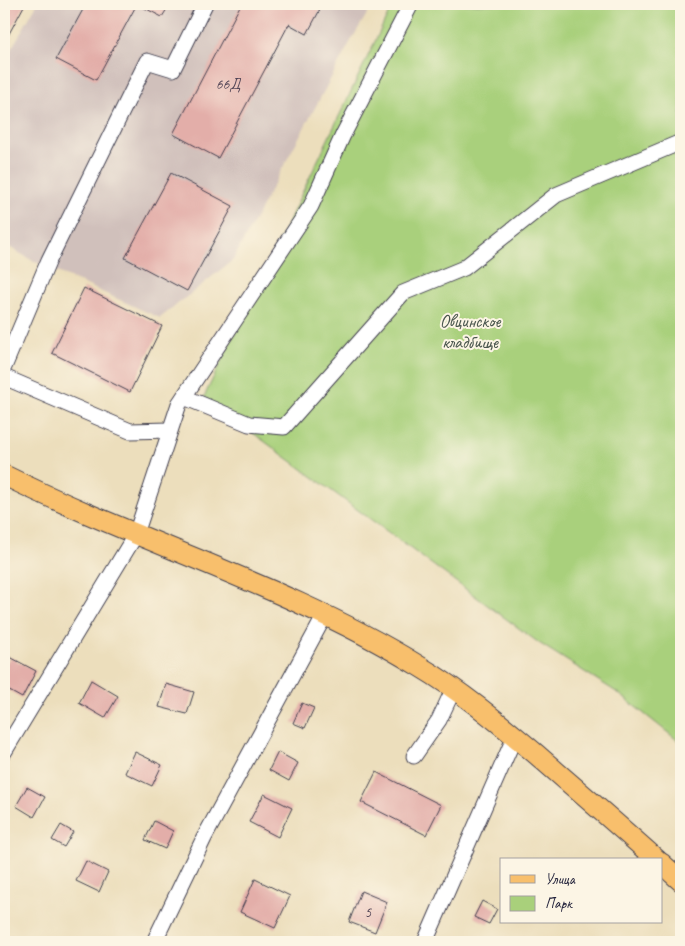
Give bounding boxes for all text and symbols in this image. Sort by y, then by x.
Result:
house number: 66Д [216,75,241,94]
park label: Овцинское кладбище [440,310,501,353]
legend [500,858,662,924]
text: Улица [545,870,576,889]
text: Парк [545,894,573,913]
house number: 5 [365,903,373,922]

